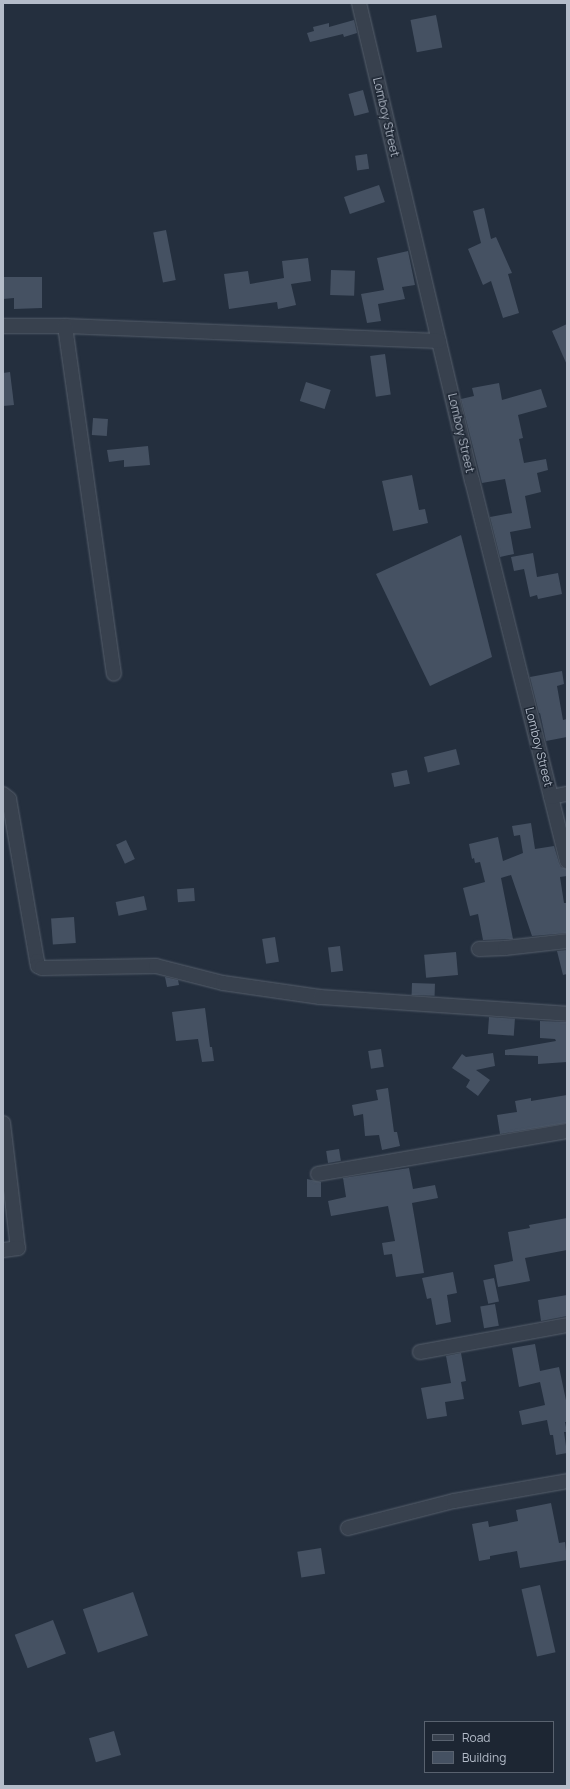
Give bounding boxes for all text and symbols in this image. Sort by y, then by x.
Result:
street label: Lomboy Street [370,76,402,158]
street label: Lomboy Street [445,392,477,474]
street label: Lomboy Street [522,706,556,788]
legend [424,1721,554,1773]
text: Road [462,1729,490,1746]
text: Building [462,1749,506,1766]

